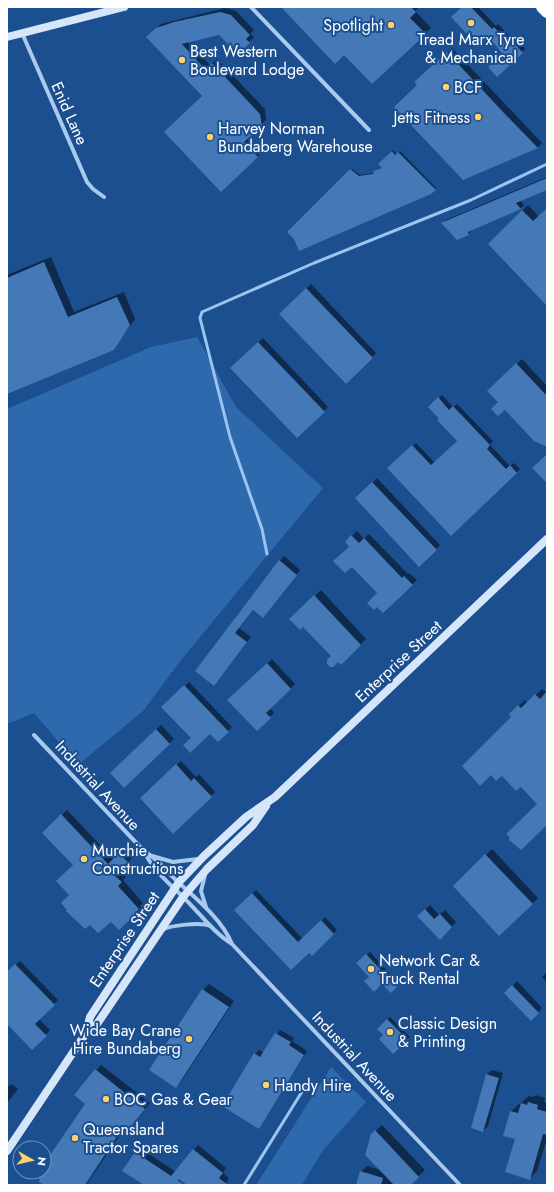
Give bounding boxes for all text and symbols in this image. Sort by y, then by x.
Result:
place label: Spotlight [323,14,383,37]
marker: Tread Marx Tyre & Mechanical [466,18,476,28]
marker: Spotlight [386,20,396,30]
place label: Tread Marx Tyre & Mechanical [418,28,524,69]
place label: Best Western Boulevard Lodge [190,40,304,81]
marker: Best Western Boulevard Lodge [177,55,187,65]
place label: BCF [454,76,482,99]
street label: Enid Lane [45,78,94,148]
marker: BCF [441,82,451,92]
place label: Jetts Fitness [391,106,470,129]
marker: Jetts Fitness [473,112,483,122]
place label: Harvey Norman Bundaberg Warehouse [218,117,373,158]
marker: Harvey Norman Bundaberg Warehouse [205,132,215,142]
street label: Enterprise Street [350,615,447,708]
street label: Industrial Avenue [50,735,146,836]
place label: Murchie Constructions [92,839,184,880]
marker: Murchie Constructions [79,854,89,864]
street label: Enterprise Street [84,887,165,992]
place label: Network Car & Truck Rental [379,949,480,990]
marker: Network Car & Truck Rental [366,964,376,974]
street label: Industrial Avenue [307,1006,403,1107]
place label: Classic Design & Printing [398,1012,497,1053]
place label: Wide Bay Crane Hire Bundaberg [70,1019,181,1060]
marker: Classic Design & Printing [385,1027,395,1037]
marker: Wide Bay Crane Hire Bundaberg [184,1034,194,1044]
place label: Handy Hire [274,1074,352,1097]
marker: Handy Hire [261,1080,271,1090]
place label: BOC Gas & Gear [114,1088,233,1111]
marker: BOC Gas & Gear [101,1094,111,1104]
place label: Queensland Tractor Spares [83,1118,178,1159]
marker: Queensland Tractor Spares [70,1133,80,1143]
north arrow [12,1140,52,1180]
text: N [33,1156,50,1167]

